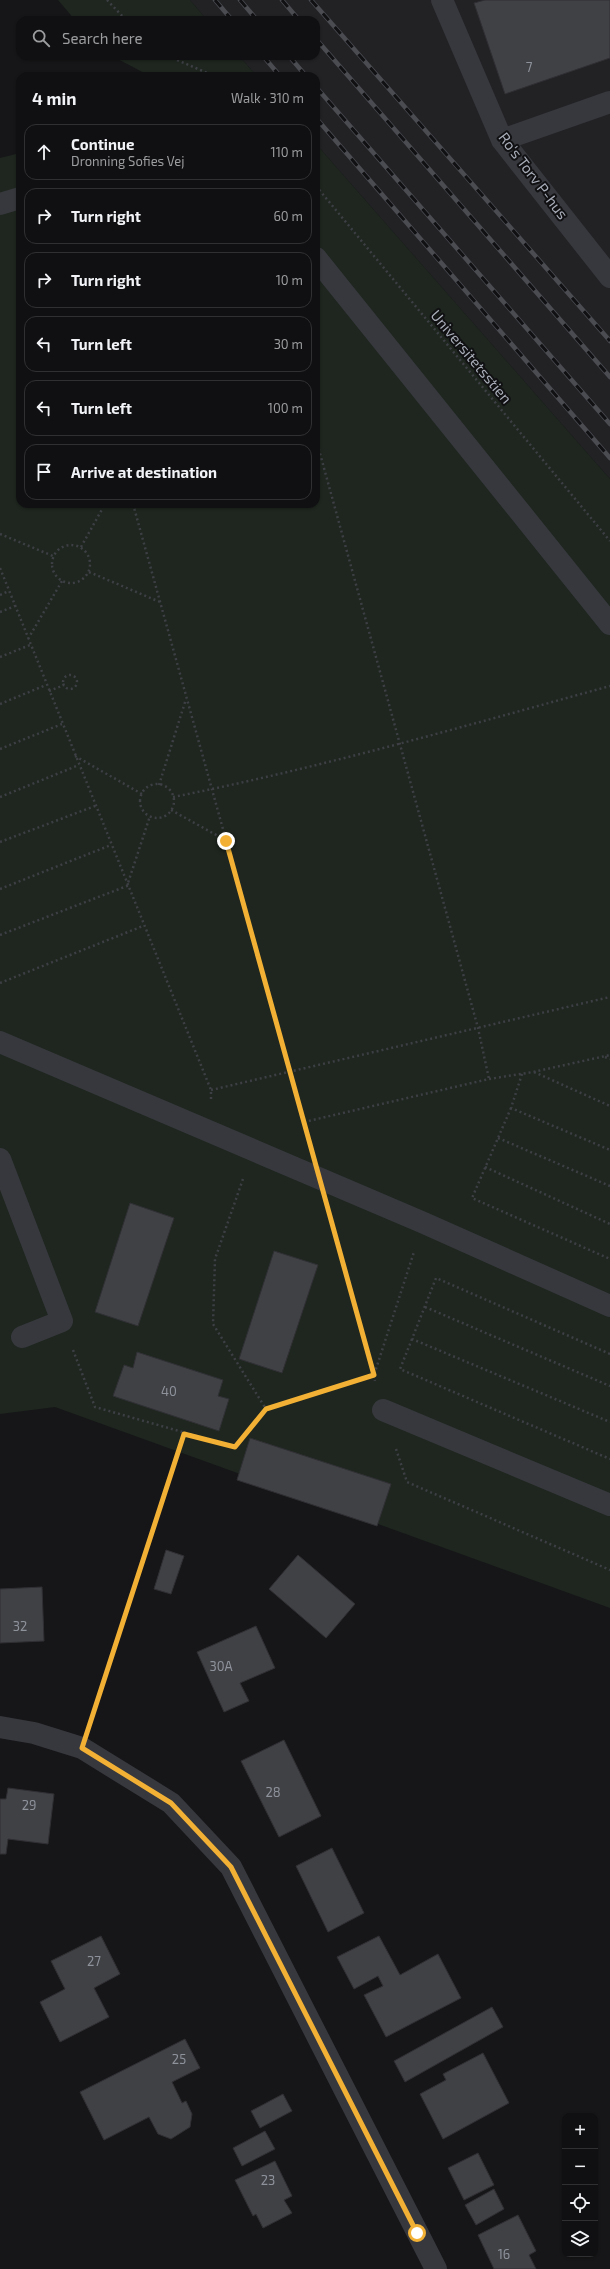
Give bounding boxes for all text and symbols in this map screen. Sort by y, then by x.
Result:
search box [16,16,320,60]
icon: search [30,27,52,49]
text: Search here [62,29,143,47]
house number: 7 [526,59,533,75]
text: 4 min [32,88,76,108]
text: Walk · 310 m [231,90,304,106]
street label: Ro's Torv P-hus [495,128,572,222]
text: Continue [71,135,134,153]
icon: ahead [33,141,55,163]
text: 110 m [271,144,303,160]
text: Dronning Sofies Vej [71,153,184,169]
icon: right [33,205,55,227]
text: Turn right [71,207,141,225]
text: 60 m [273,208,303,224]
icon: right [33,269,55,291]
text: Turn right [71,271,141,289]
text: 10 m [276,272,303,288]
street label: Universitetsstien [427,306,516,407]
icon: left [33,333,55,355]
text: Turn left [71,335,132,353]
text: 30 m [274,336,303,352]
icon: left [33,397,55,419]
text: Turn left [71,399,132,417]
text: 100 m [268,400,303,416]
icon: arrive [33,461,55,483]
text: Arrive at destination [71,463,217,481]
route end [217,832,235,850]
house number: 40 [161,1383,177,1399]
house number: 32 [13,1618,27,1634]
house number: 30A [209,1658,233,1674]
house number: 28 [265,1784,281,1800]
house number: 29 [22,1797,36,1813]
house number: 27 [87,1953,101,1969]
house number: 25 [172,2051,186,2067]
map controls [562,2113,598,2257]
button: + [562,2113,598,2149]
button: − [562,2149,598,2185]
house number: 23 [261,2172,275,2188]
button: locate [562,2185,598,2221]
button: layers [562,2221,598,2257]
route start [408,2224,426,2242]
house number: 16 [498,2246,510,2262]

